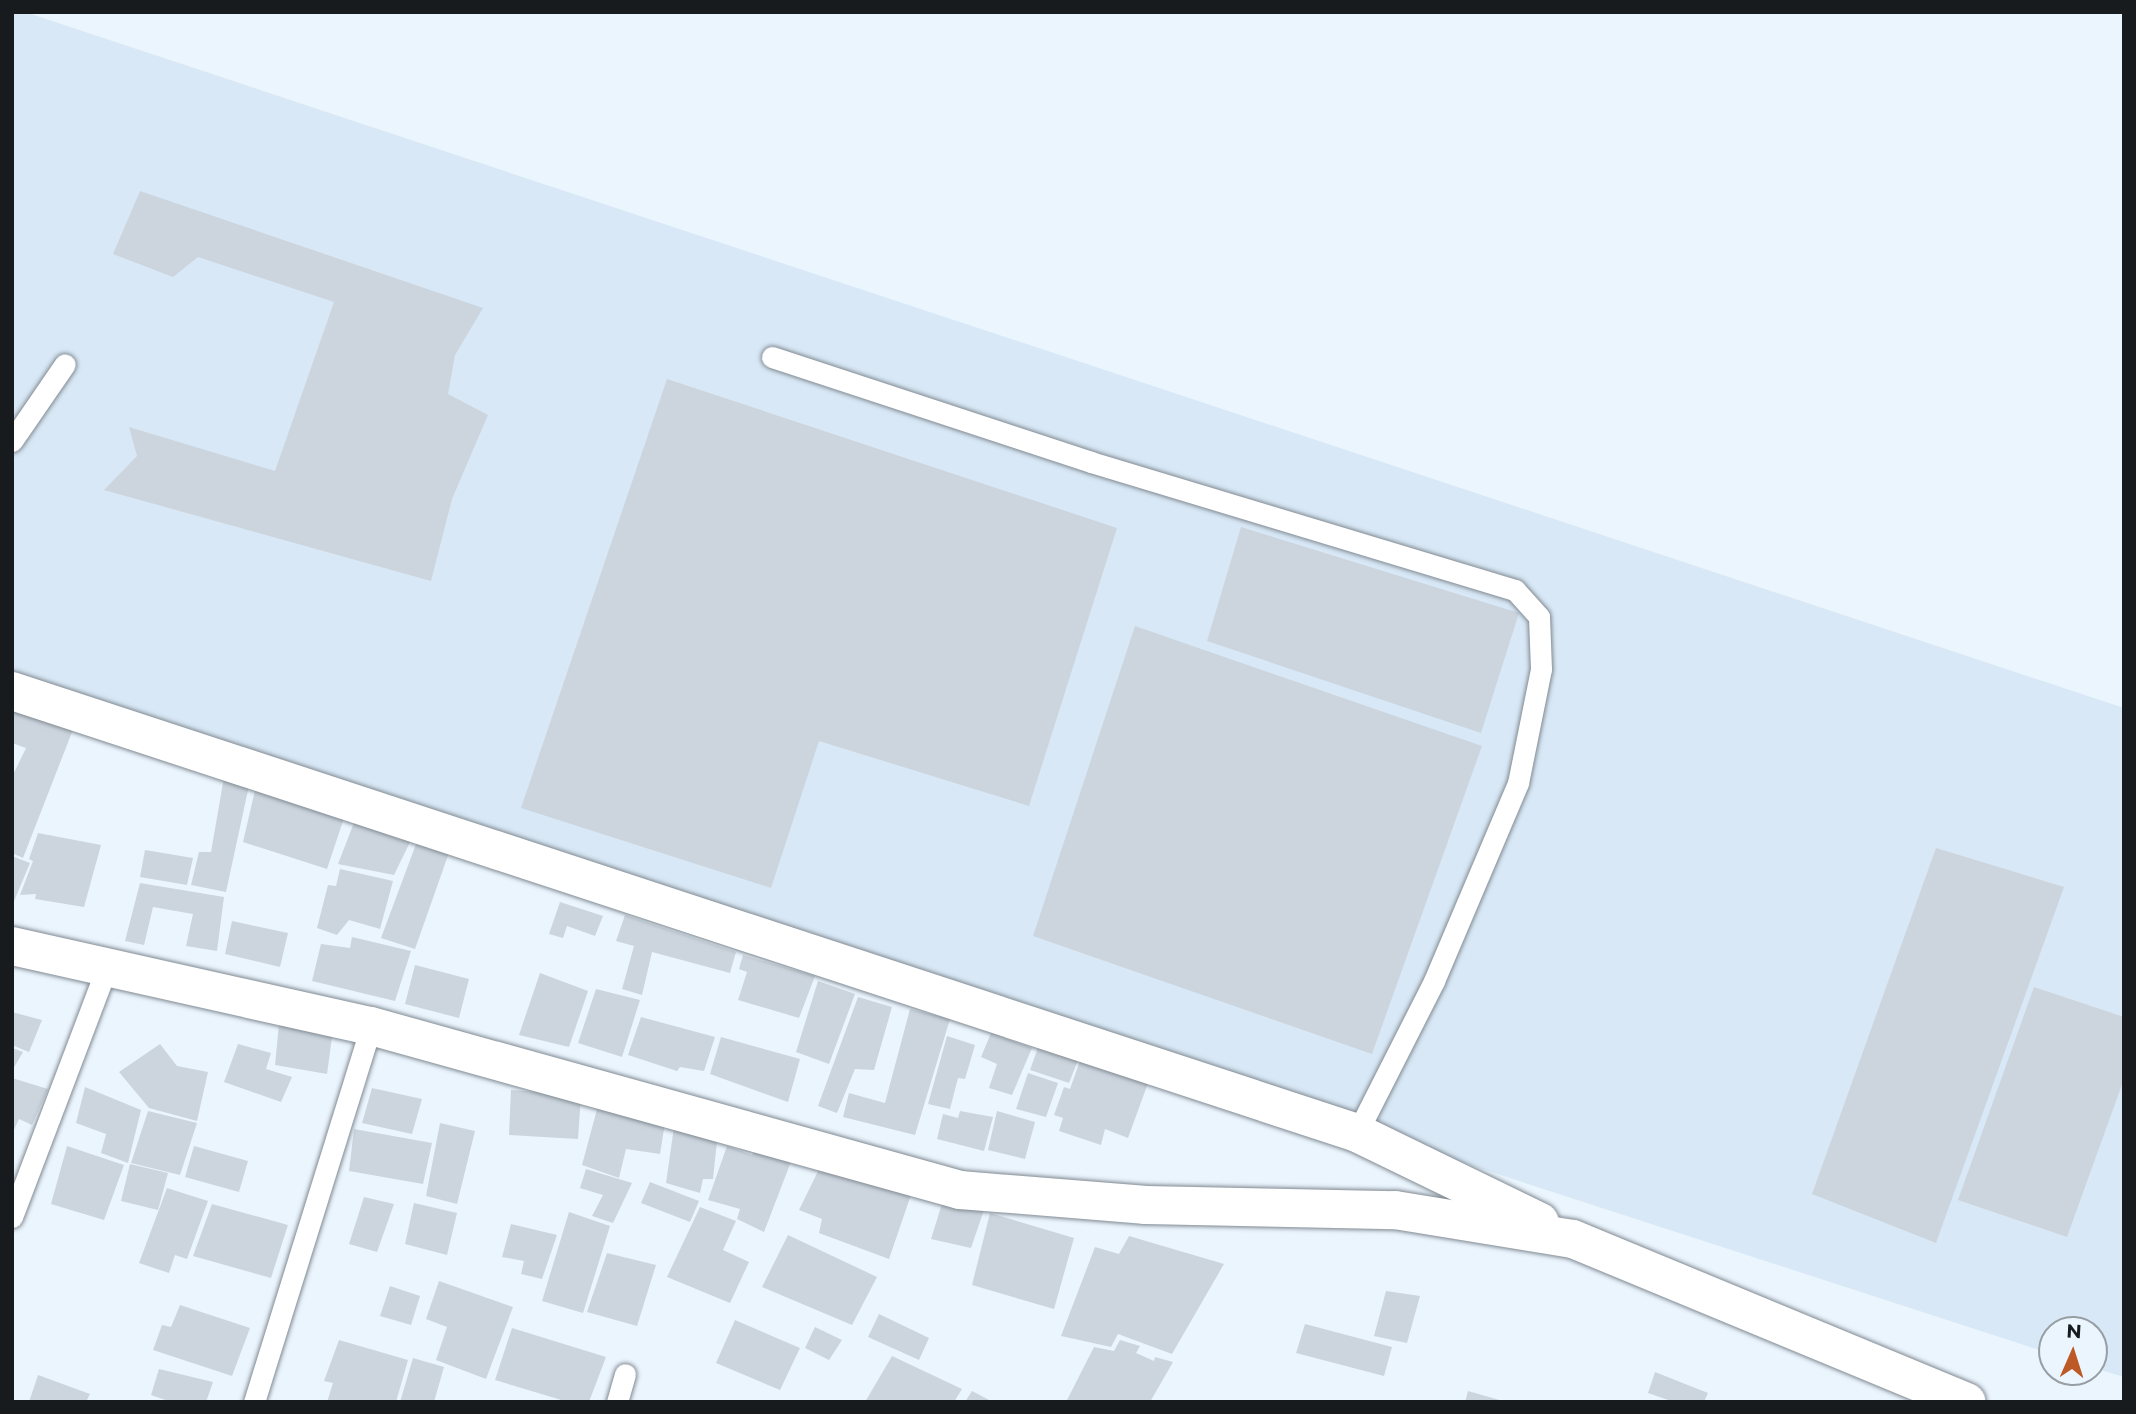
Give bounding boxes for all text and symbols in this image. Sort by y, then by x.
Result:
north arrow [2038,1316,2108,1386]
text: N [2066,1320,2082,1343]

